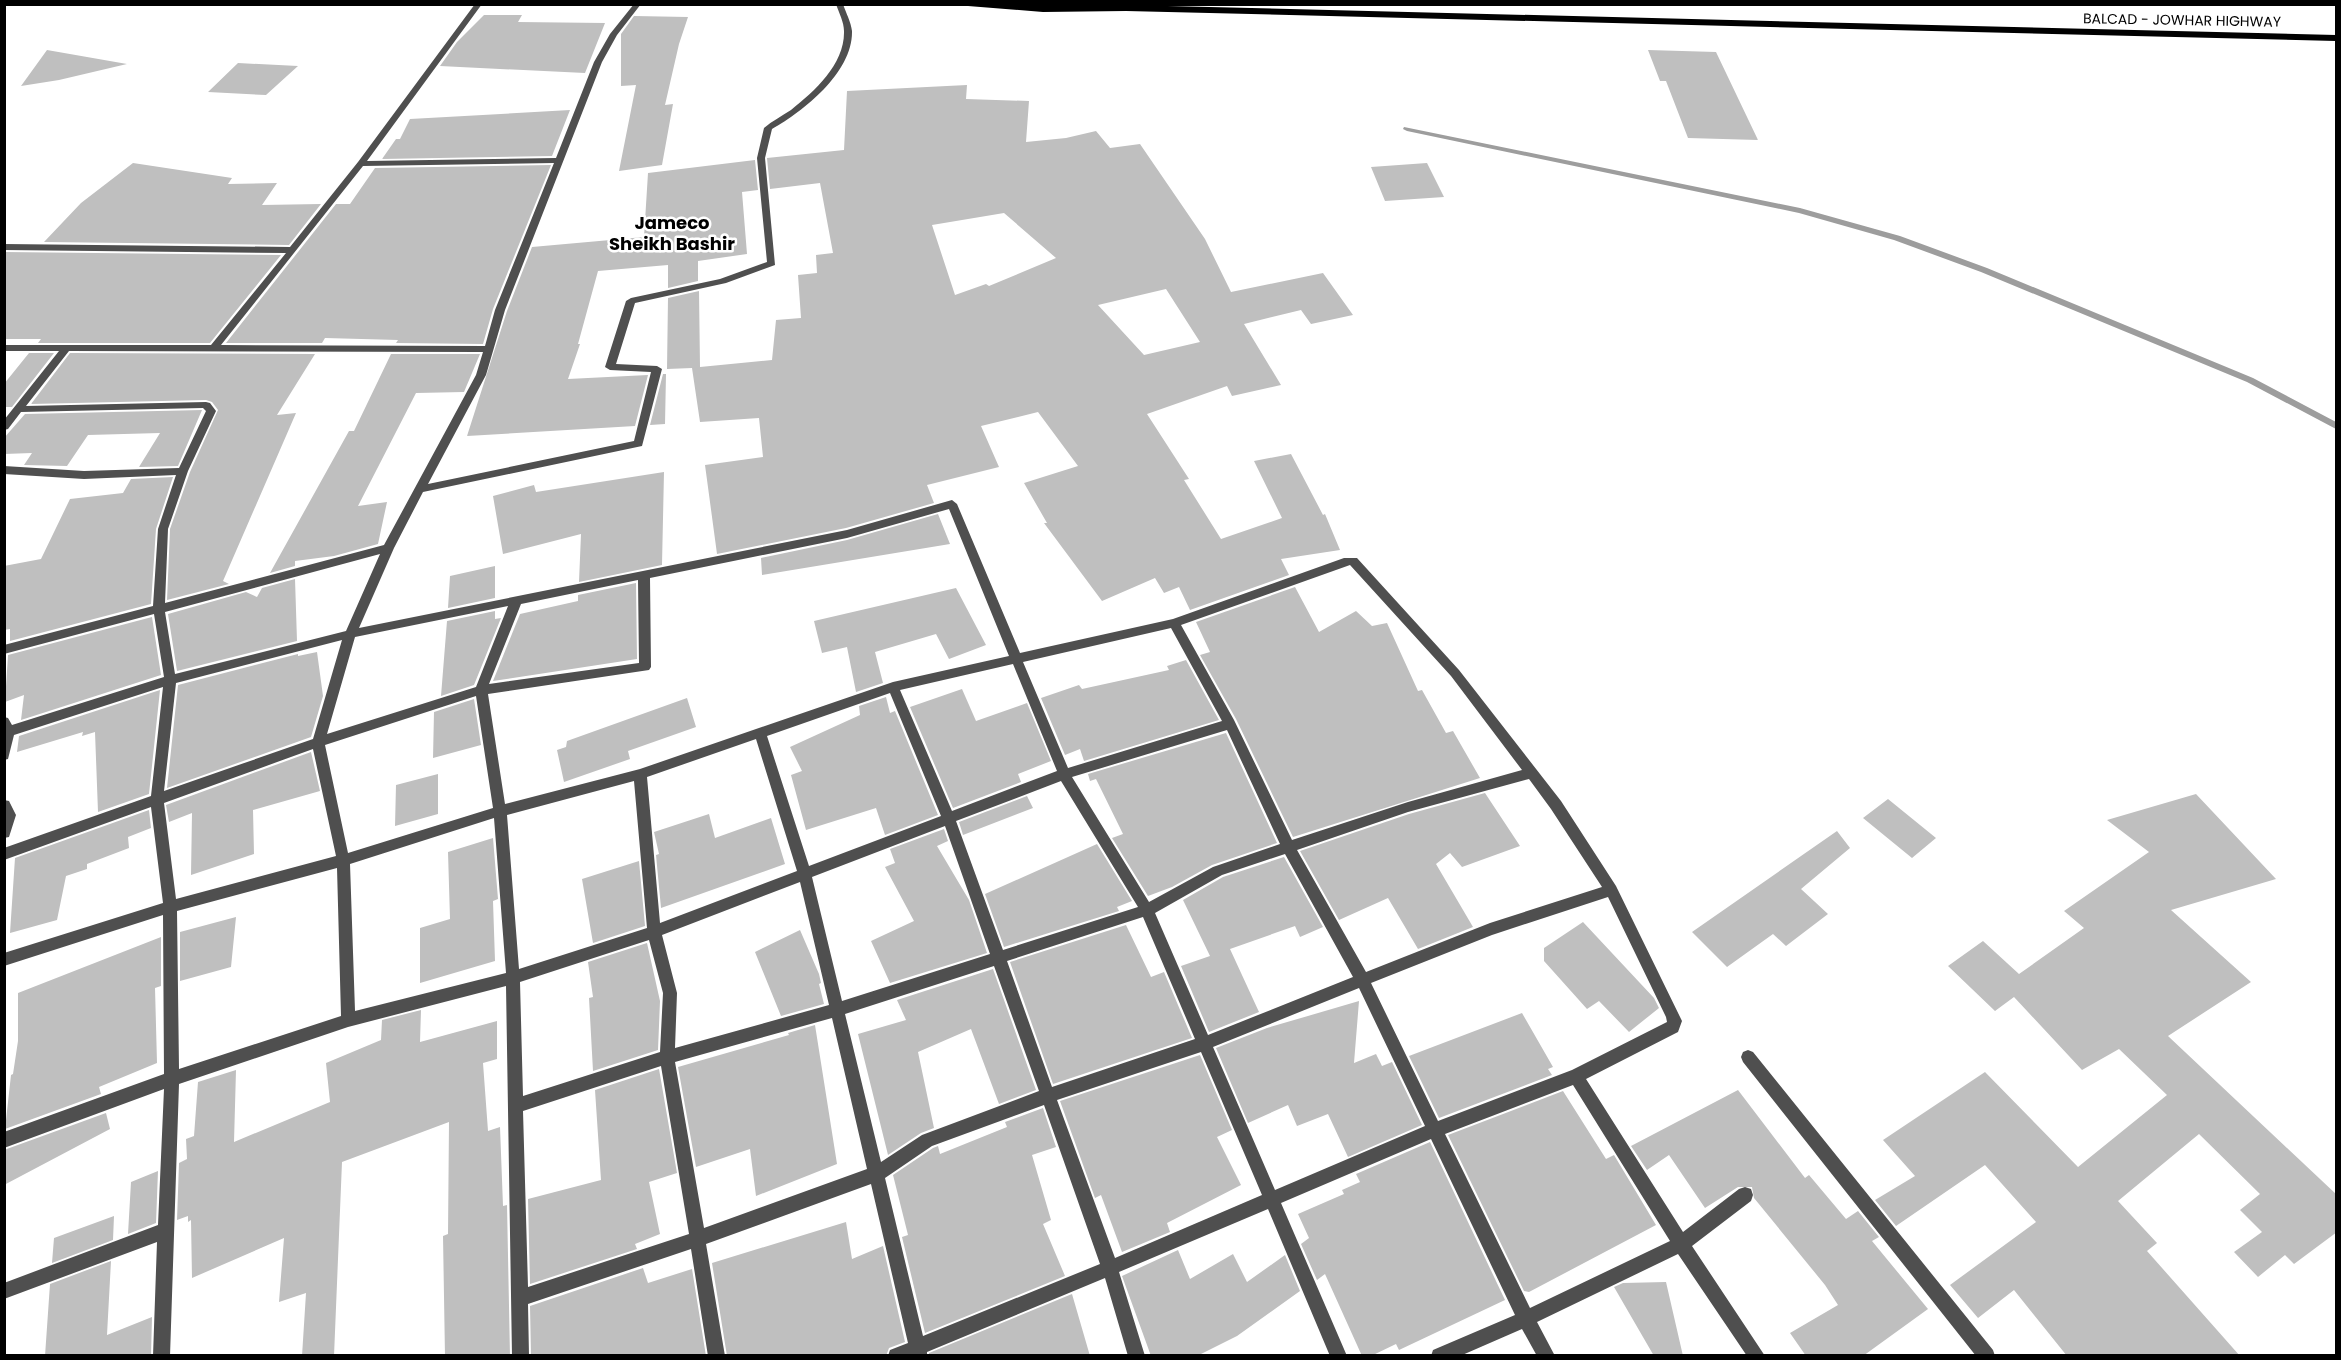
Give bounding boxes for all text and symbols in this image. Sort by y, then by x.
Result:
street label: BALCAD - JOWHAR HIGHWAY [2083,8,2281,32]
district label: Jameco Sheikh Bashir [609,210,735,256]

